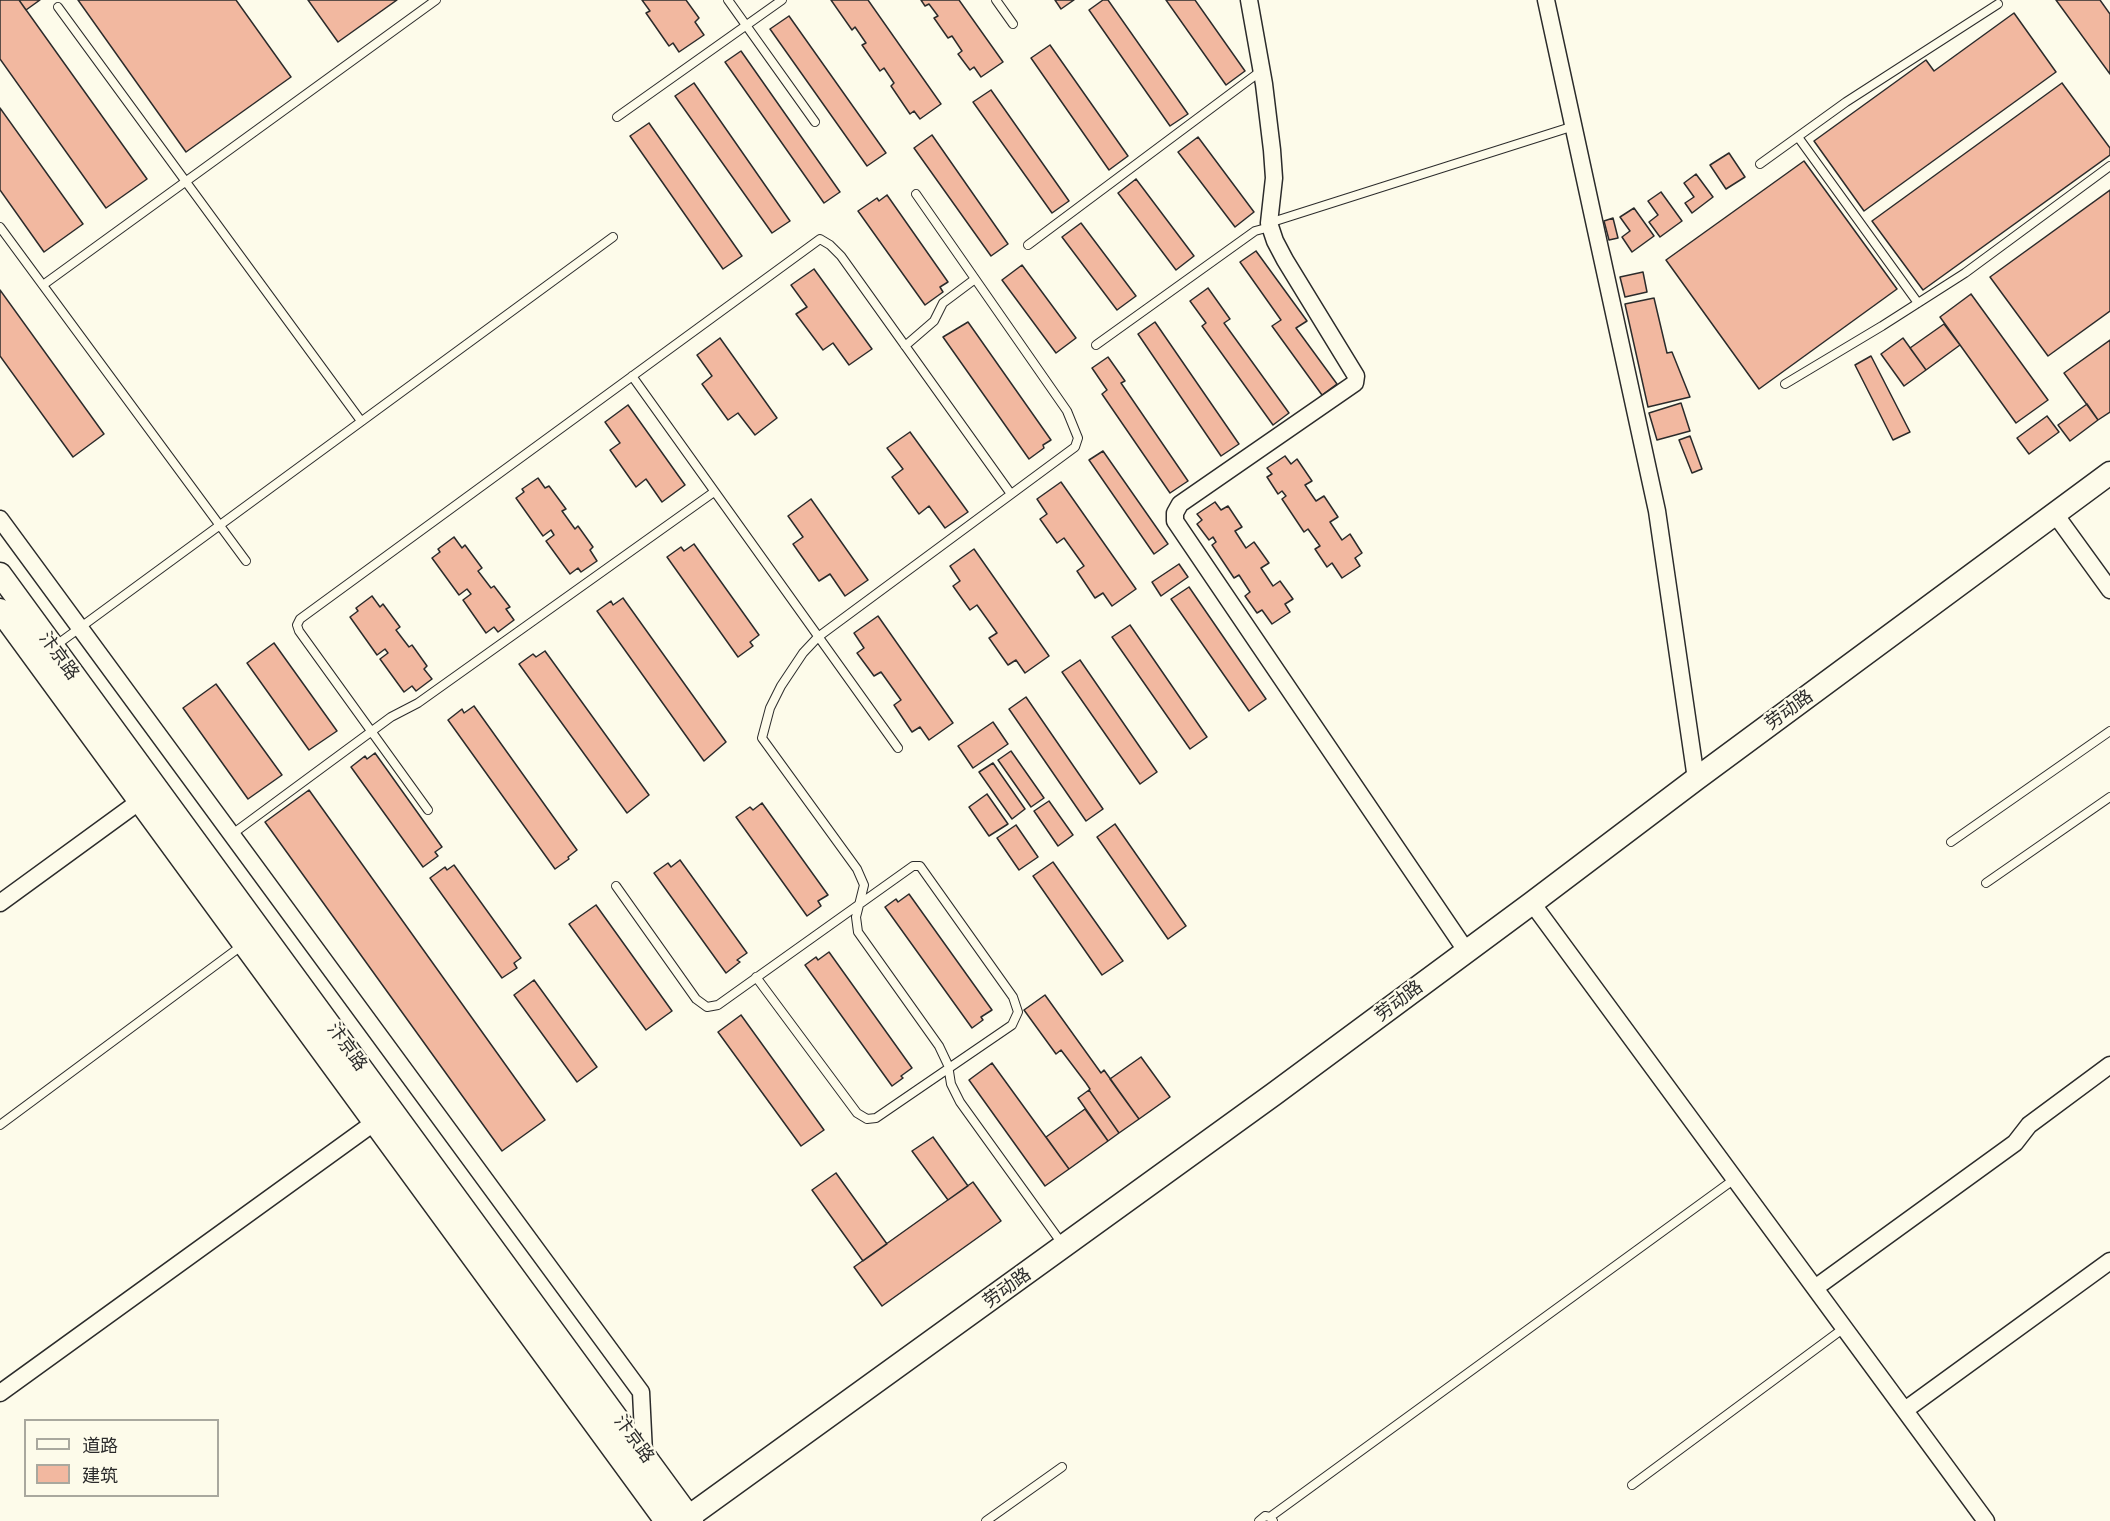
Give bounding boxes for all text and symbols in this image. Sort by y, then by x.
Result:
street label: 汴京路 [34,628,84,684]
street label: 劳动路 [1761,685,1817,735]
street label: 劳动路 [1371,976,1427,1026]
street label: 汴京路 [322,1019,372,1075]
street label: 劳动路 [979,1263,1035,1313]
street label: 汴京路 [609,1411,659,1467]
legend [24,1419,219,1497]
text: 道路 [82,1435,118,1456]
text: 建筑 [82,1465,118,1486]

